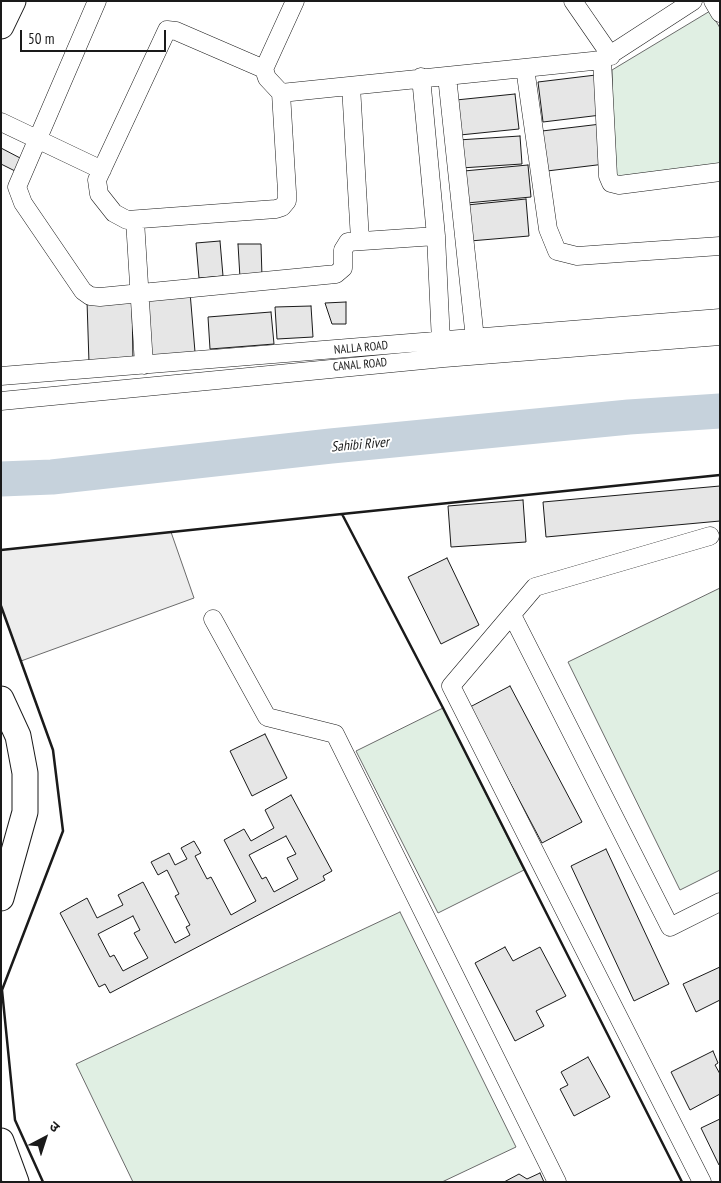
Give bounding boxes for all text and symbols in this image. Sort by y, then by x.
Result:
scale bar [22,20,169,52]
text: 50 m [28,29,54,48]
street label: NALLA ROAD [333,338,389,358]
street label: CANAL ROAD [332,355,388,375]
water label: Sahibi River [331,434,389,456]
north arrow [20,1113,70,1163]
text: उ [46,1117,64,1136]

